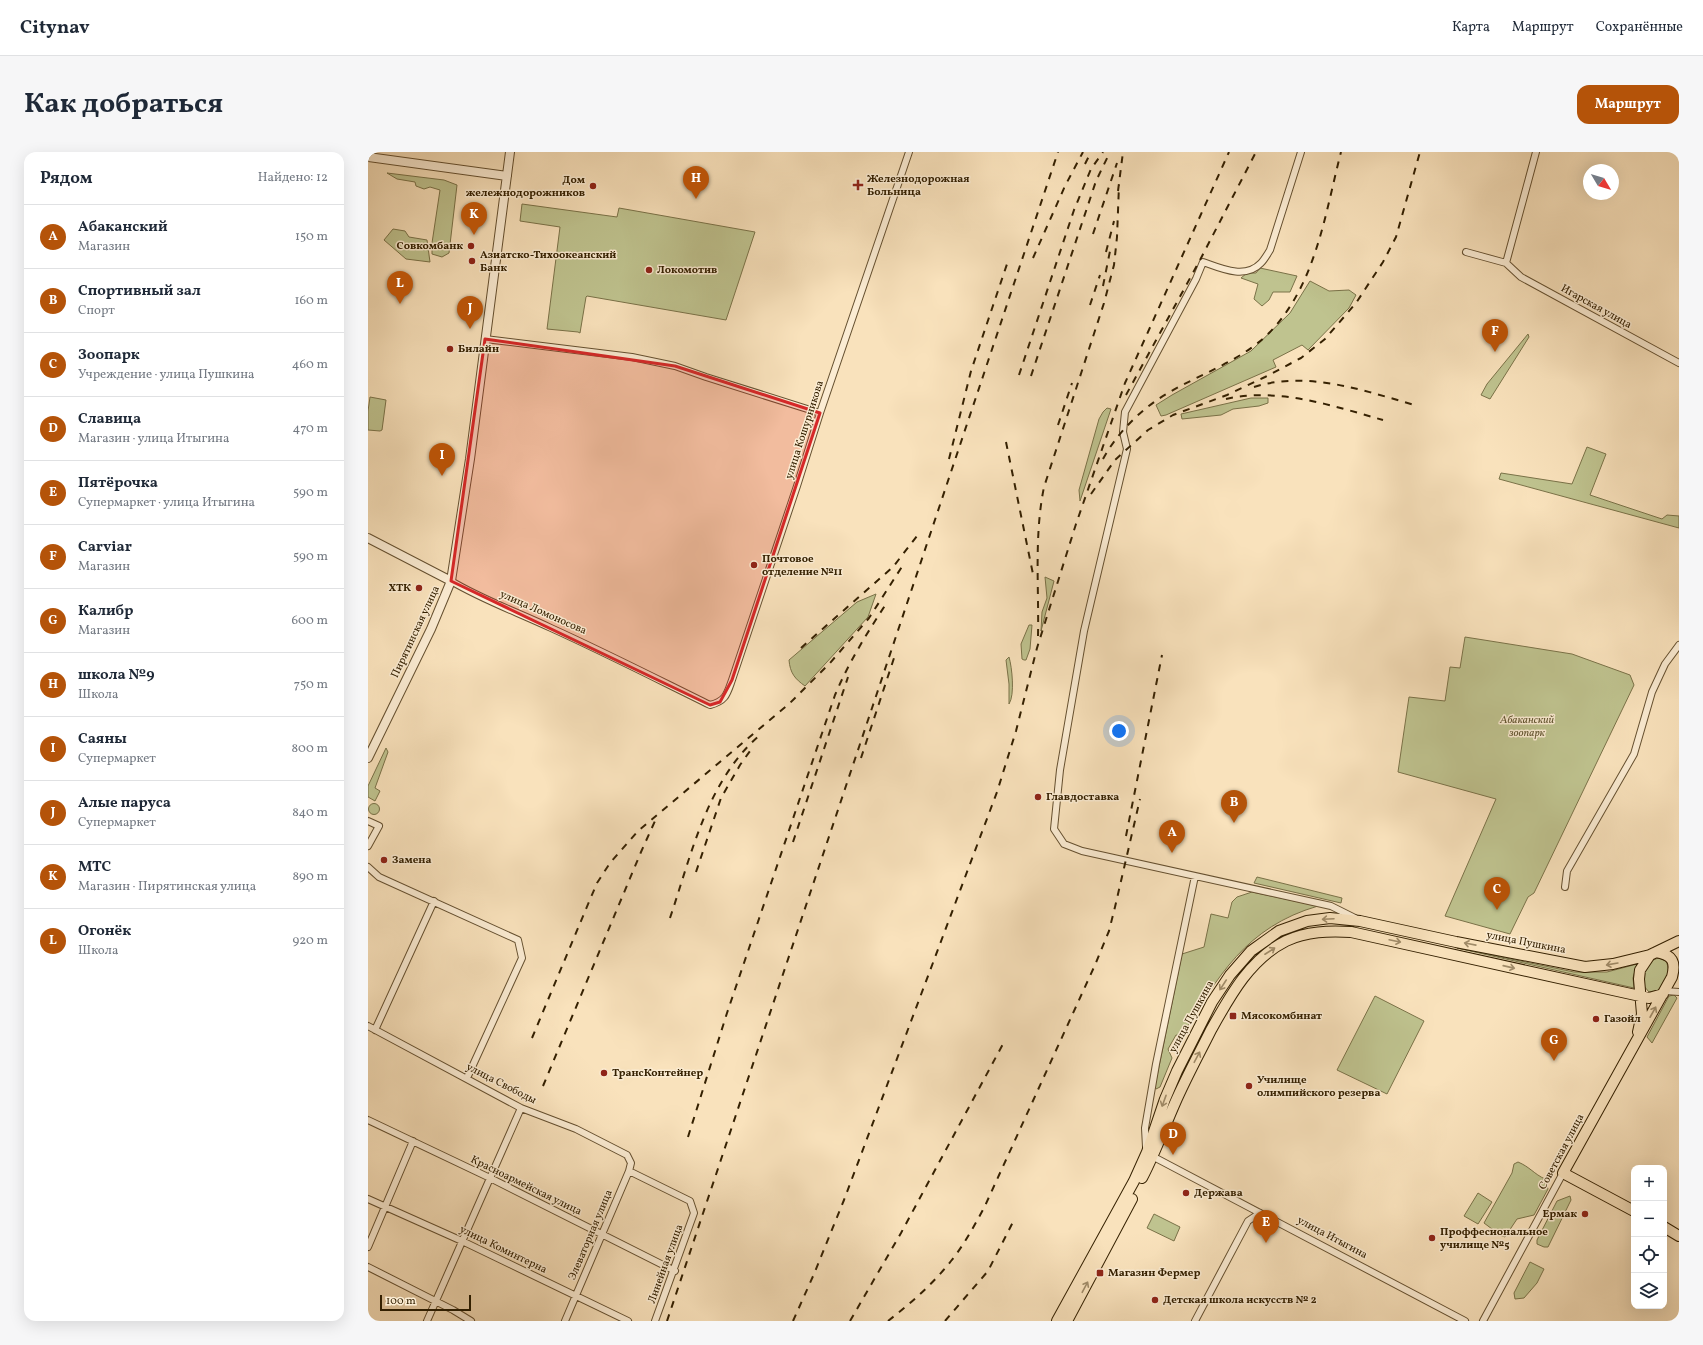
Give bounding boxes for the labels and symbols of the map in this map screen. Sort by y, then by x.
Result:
north arrow [1583,164,1619,200]
pin: H [683,166,709,199]
place label: Железнодорожная Больница [867,172,970,200]
place label: Дом жележнодорожников [466,173,586,201]
marker: Железнодорожная Больница [852,179,864,191]
marker: Дом жележнодорожников [588,181,598,191]
pin: K [461,202,487,235]
place label: Совкомбанк [397,239,463,254]
marker: Совкомбанк [466,241,476,251]
place label: Азиатско-Тихоокеанский Банк [480,248,616,276]
marker: Азиатско-Тихоокеанский Банк [467,256,477,266]
place label: Локомотив [657,263,717,278]
marker: Локомотив [644,265,654,275]
pin: L [387,271,413,304]
street label: Игарская улица [1558,281,1635,333]
pin: J [457,296,483,329]
pin: F [1482,319,1508,352]
place label: Билайн [458,342,499,357]
marker: Билайн [445,344,455,354]
street label: улица Кошурникова [782,378,828,481]
pin: I [429,443,455,476]
place label: Почтовое отделение №11 [762,552,842,580]
marker: Почтовое отделение №11 [749,560,759,570]
place label: ХТК [388,581,411,596]
street label: Пирятинская улица [388,583,444,681]
marker: ХТК [414,583,424,593]
street label: улица Ломоносова [497,587,589,639]
park label: Абаканский зоопарк [1499,713,1554,741]
your location [1109,721,1129,741]
place label: Главдоставка [1046,790,1119,805]
pin: B [1221,790,1247,823]
marker: Главдоставка [1033,792,1043,802]
pin: A [1159,820,1185,853]
place label: Замена [392,853,431,868]
marker: Замена [379,855,389,865]
pin: C [1484,877,1510,910]
one-way arrow [1322,915,1335,922]
street label: улица Пушкина [1485,928,1567,958]
one-way arrow [1388,938,1401,946]
one-way arrow [1463,940,1476,948]
one-way arrow [1265,947,1276,955]
one-way arrow [1606,960,1619,968]
one-way arrow [1503,963,1516,971]
street label: улица Пушкина [1166,978,1218,1056]
one-way arrow [1219,980,1227,991]
one-way arrow [1649,1006,1657,1018]
place label: Мясокомбинат [1241,1009,1322,1024]
marker: Мясокомбинат [1228,1011,1238,1021]
place label: Газойл [1604,1012,1641,1027]
marker: Газойл [1591,1014,1601,1024]
pin: G [1541,1028,1567,1061]
one-way arrow [1194,1051,1201,1063]
street label: улица Свободы [463,1060,539,1108]
place label: ТрансКонтейнер [612,1066,703,1081]
marker: ТрансКонтейнер [599,1068,609,1078]
place label: Училище олимпийского резерва [1257,1073,1380,1101]
marker: Училище олимпийского резерва [1244,1081,1254,1091]
one-way arrow [1160,1095,1168,1107]
street label: Советская улица [1536,1111,1589,1193]
pin: D [1160,1122,1186,1155]
street label: Красноармейская улица [468,1153,585,1220]
place label: Держава [1194,1186,1243,1201]
street label: Элеваторная улица [565,1187,617,1282]
marker: Держава [1181,1188,1191,1198]
place label: Ермак [1542,1207,1577,1222]
marker: Ермак [1580,1209,1590,1219]
pin: E [1253,1210,1279,1243]
street label: улица Итыгина [1294,1213,1370,1263]
street label: улица Коминтерна [457,1222,550,1278]
street label: Линейная улица [645,1222,687,1306]
place label: Проффесиональное училище №5 [1440,1225,1548,1253]
marker: Проффесиональное училище №5 [1427,1233,1437,1243]
place label: Магазин Фермер [1108,1266,1200,1281]
marker: Магазин Фермер [1095,1268,1105,1278]
one-way arrow [1082,1281,1089,1293]
scale bar [380,1293,471,1312]
place label: Детская школа искусств № 2 [1163,1293,1317,1308]
marker: Детская школа искусств № 2 [1150,1295,1160,1305]

